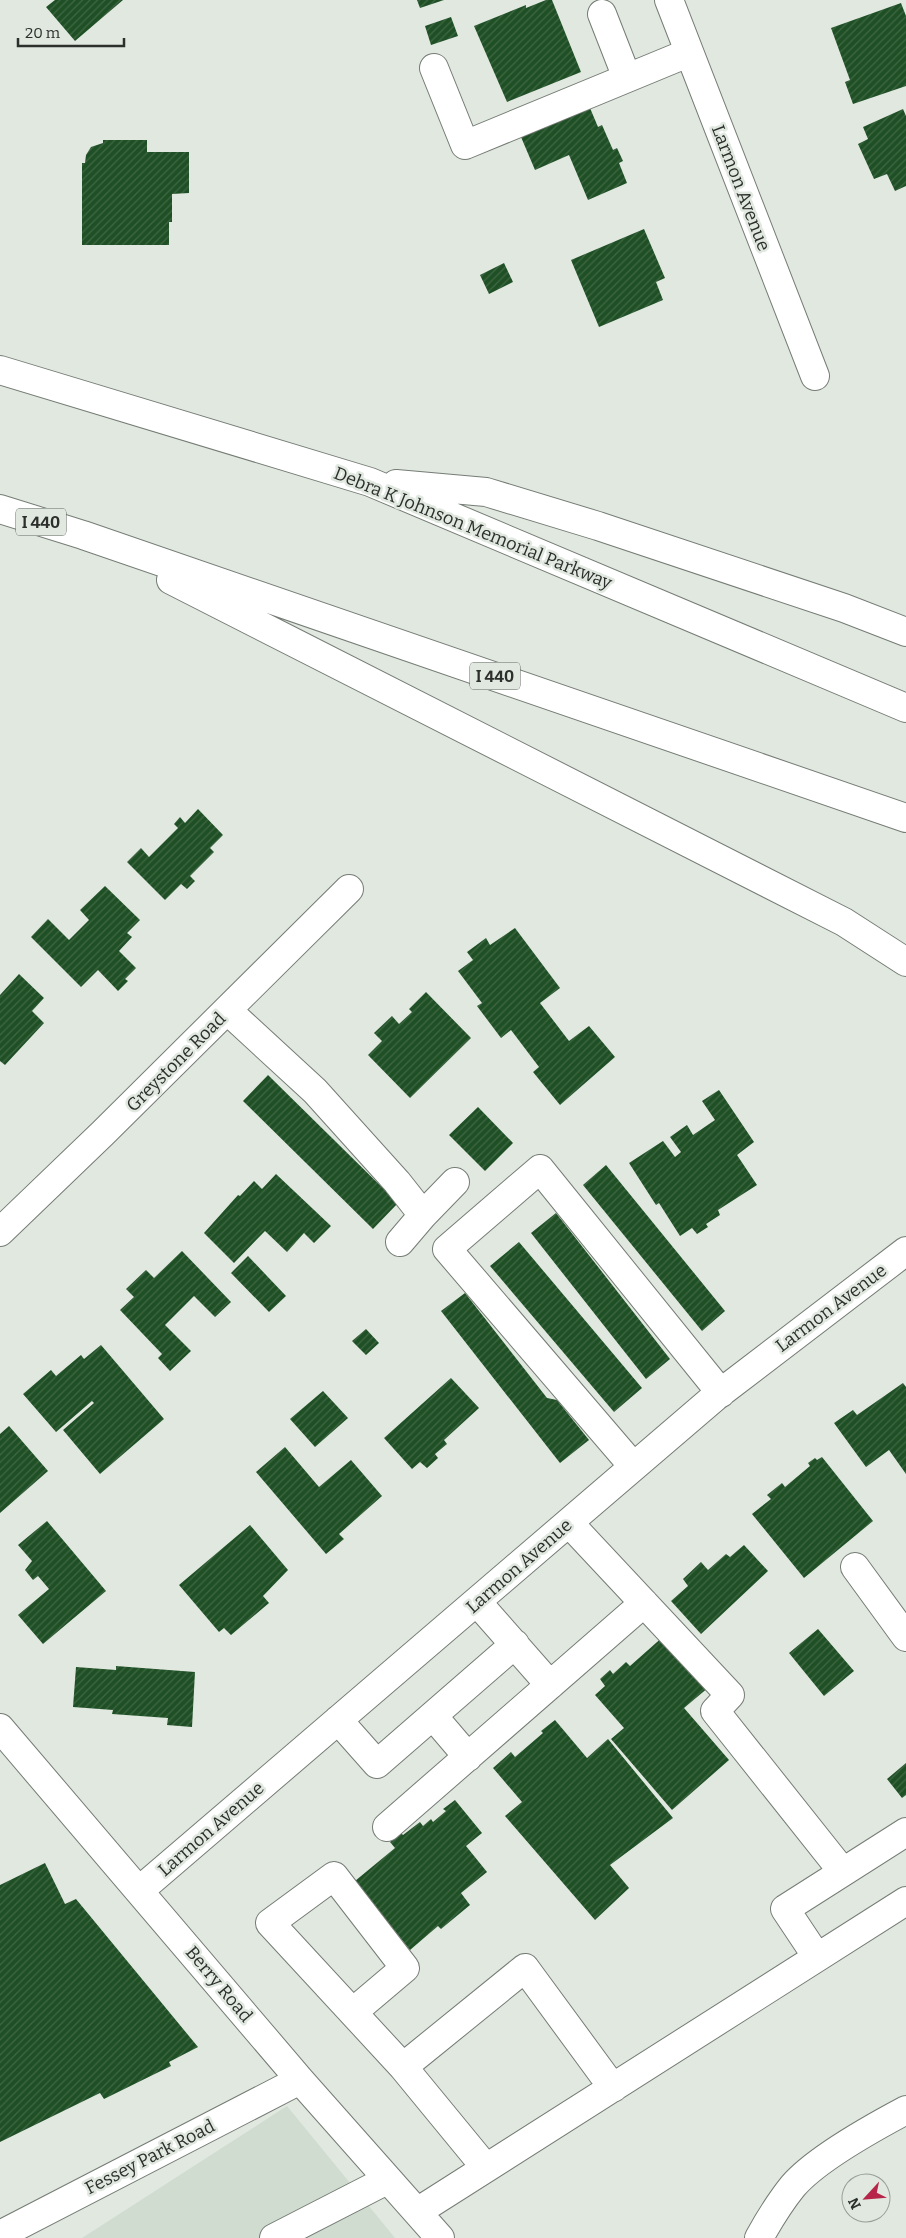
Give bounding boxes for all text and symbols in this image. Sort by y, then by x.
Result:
scale bar [18,15,124,47]
text: 20 m [25,24,61,42]
street label: Larmon Avenue [707,122,775,254]
street label: Debra K Johnson Memorial Parkway [331,462,616,594]
road number: I 440 [16,508,66,536]
road number: I 440 [470,662,520,689]
street label: Greystone Road [122,1007,231,1116]
street label: Larmon Avenue [771,1259,891,1357]
street label: Larmon Avenue [462,1514,576,1618]
street label: Larmon Avenue [154,1777,268,1881]
street label: Berry Road [181,1941,257,2027]
street label: Fessey Park Road [81,2115,219,2199]
north arrow [841,2173,891,2223]
text: N [845,2195,865,2212]

